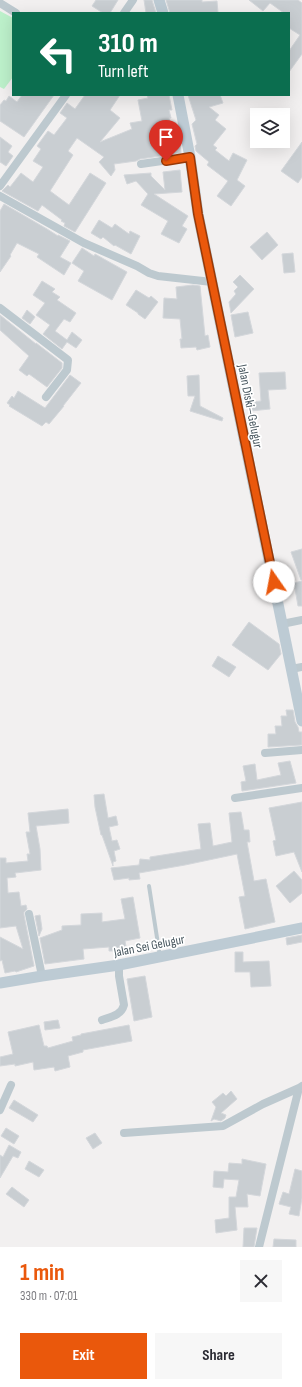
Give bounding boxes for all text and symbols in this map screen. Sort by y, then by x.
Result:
text: 310 m [98,27,158,60]
icon: left [32,28,84,80]
text: Turn left [98,61,149,82]
map controls [250,108,290,148]
button: layers [250,108,290,148]
pin [149,120,183,161]
icon: arrive [155,126,177,148]
street label: Jalan Diski–Gelugur [234,362,266,450]
position arrow [253,561,295,603]
street label: Jalan Sei Gelugur [111,931,186,961]
text: 1 min [20,1258,65,1287]
button: close [240,1260,282,1302]
text: 330 m · 07:01 [20,1288,78,1304]
button: Exit [20,1333,147,1379]
button: Share [155,1333,282,1379]

